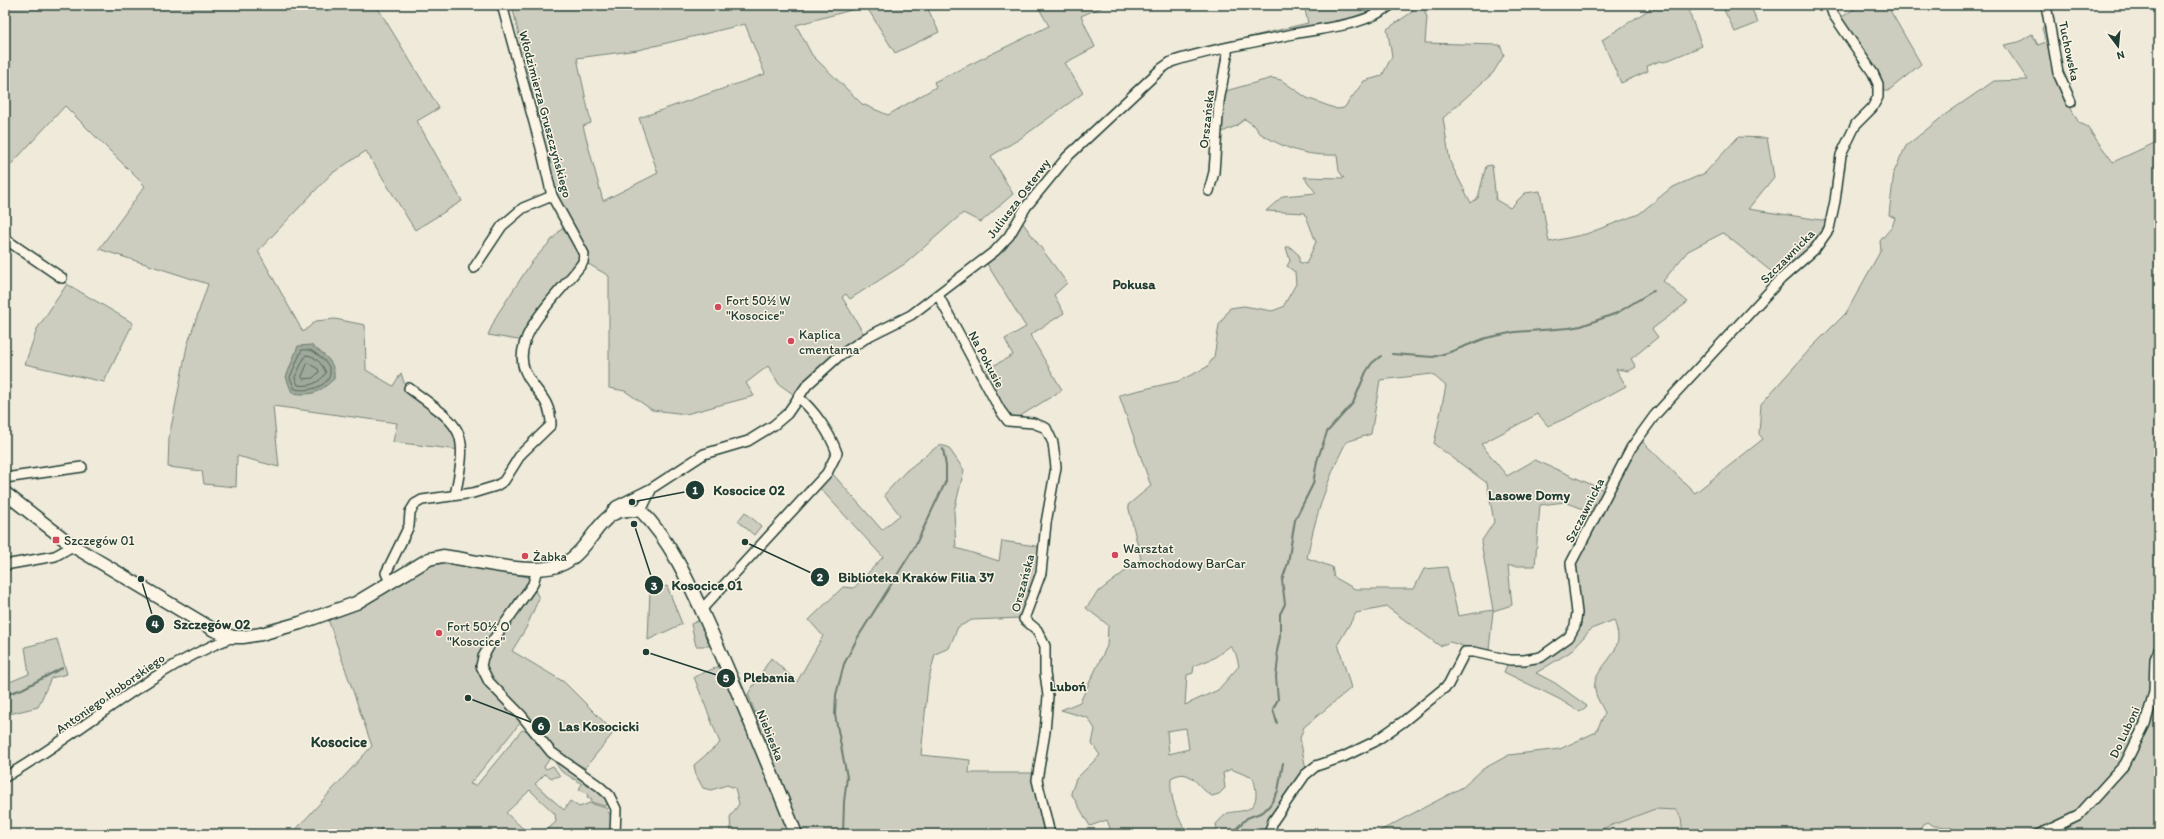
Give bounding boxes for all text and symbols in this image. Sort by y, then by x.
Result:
street label: Tuchowska [2056,20,2083,83]
north arrow [2098,26,2138,66]
street label: Włodzimierza Gruszczyńskiego [516,29,575,200]
text: N [2115,48,2126,62]
street label: Orszańska [1196,88,1217,149]
street label: Juliusza Osterwy [984,156,1053,241]
street label: Szczawnicka [1757,226,1818,287]
district label: Pokusa [1112,276,1156,293]
place label: Fort 50½ W "Kosocice" [726,293,790,323]
marker: Fort 50½ W "Kosocice" [713,302,723,312]
place label: Kaplica cmentarna [799,327,860,357]
street label: Na Pokusie [965,328,1008,390]
marker: Kaplica cmentarna [786,336,796,346]
street label: Szczawnicka [1562,475,1607,545]
callout: Kosocice 02 [685,477,793,503]
text: Kosocice 02 [713,482,785,499]
text: 1 [692,483,698,497]
district label: Lasowe Domy [1488,487,1570,504]
place label: Szczegów 01 [64,533,135,548]
marker: Szczegów 01 [51,535,61,545]
place label: Warsztat Samochodowy BarCar [1123,541,1246,571]
place label: Żabka [533,549,568,564]
marker: Warsztat Samochodowy BarCar [1110,550,1120,560]
marker: Żabka [520,551,530,561]
street label: Orszańska [1008,552,1038,614]
callout: Biblioteka Kraków Filia 37 [810,564,1002,590]
text: Biblioteka Kraków Filia 37 [838,569,994,586]
text: 2 [817,570,824,584]
callout: Kosocice 01 [644,572,751,598]
text: Kosocice 01 [672,577,743,594]
text: 3 [651,579,658,593]
callout: Szczegów 02 [145,611,258,637]
text: Szczegów 02 [174,616,251,633]
text: 4 [151,617,159,631]
place label: Fort 50½ O "Kosocice" [447,619,510,649]
marker: Fort 50½ O "Kosocice" [434,628,444,638]
street label: Antoniego Hoborskiego [53,650,168,737]
callout: Plebania [716,665,803,691]
text: Plebania [743,669,795,686]
text: 5 [723,671,730,685]
district label: Luboń [1050,678,1087,695]
street label: Do Luboni [2106,704,2143,761]
street label: Niebieska [754,708,788,763]
callout: Las Kosocicki [531,713,647,739]
text: Las Kosocicki [559,718,639,735]
text: 6 [538,719,545,733]
district label: Kosocice [311,733,367,751]

